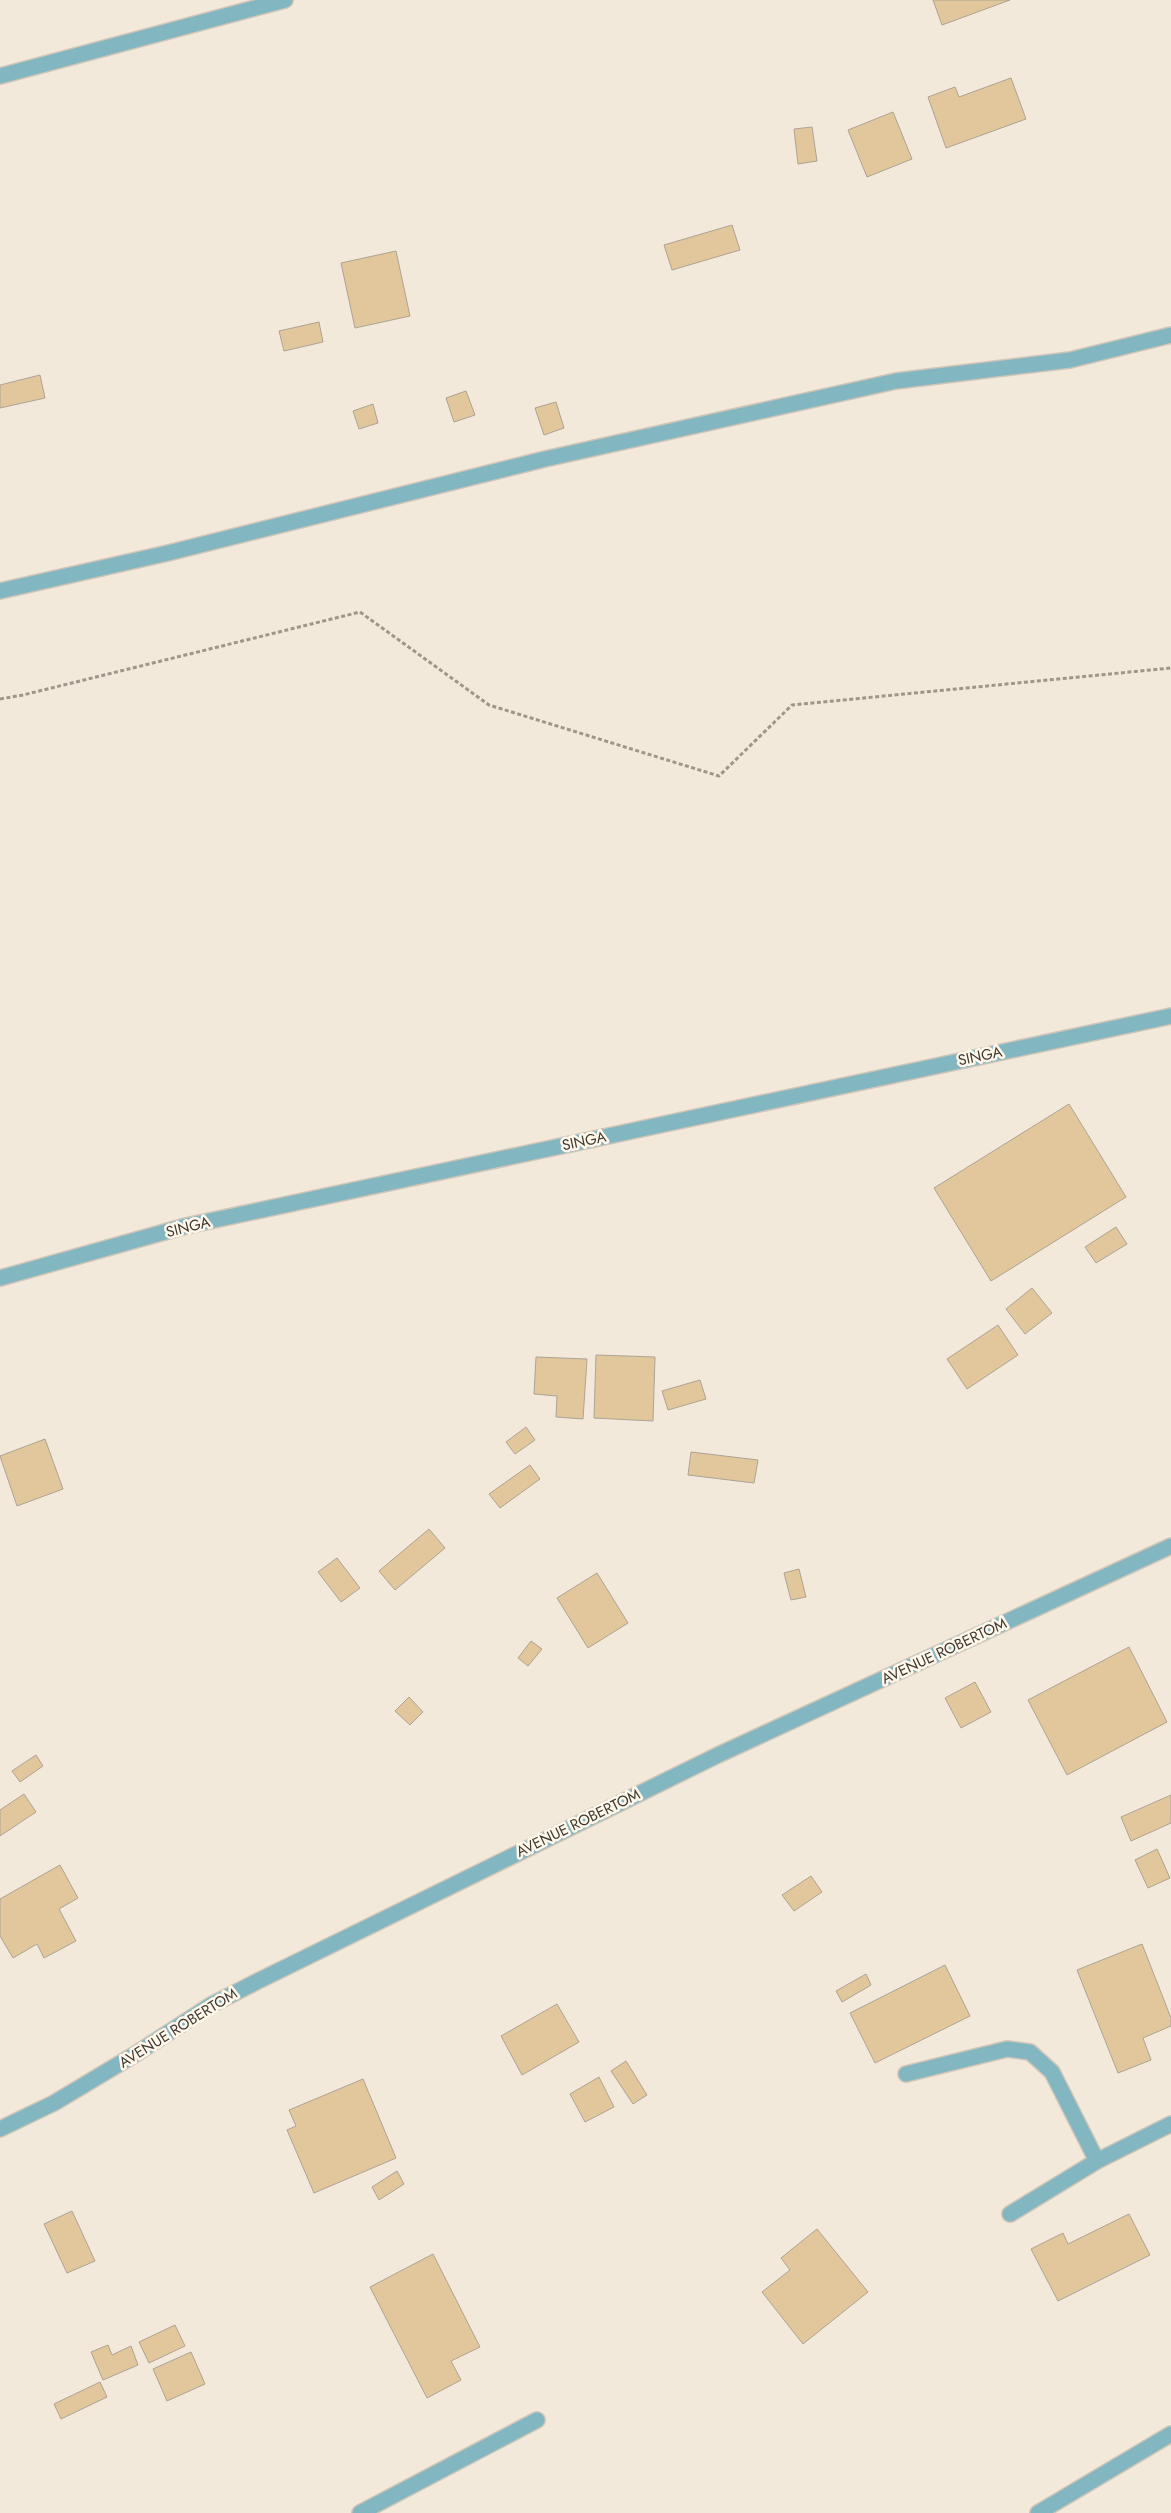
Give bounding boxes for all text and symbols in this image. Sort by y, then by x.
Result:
street label: SINGA [956,1041,1004,1071]
street label: SINGA [560,1126,608,1156]
street label: SINGA [164,1211,212,1243]
street label: AVENUE ROBERTOM [878,1612,1010,1690]
street label: AVENUE ROBERTOM [512,1783,644,1863]
street label: AVENUE ROBERTOM [115,1983,241,2073]

